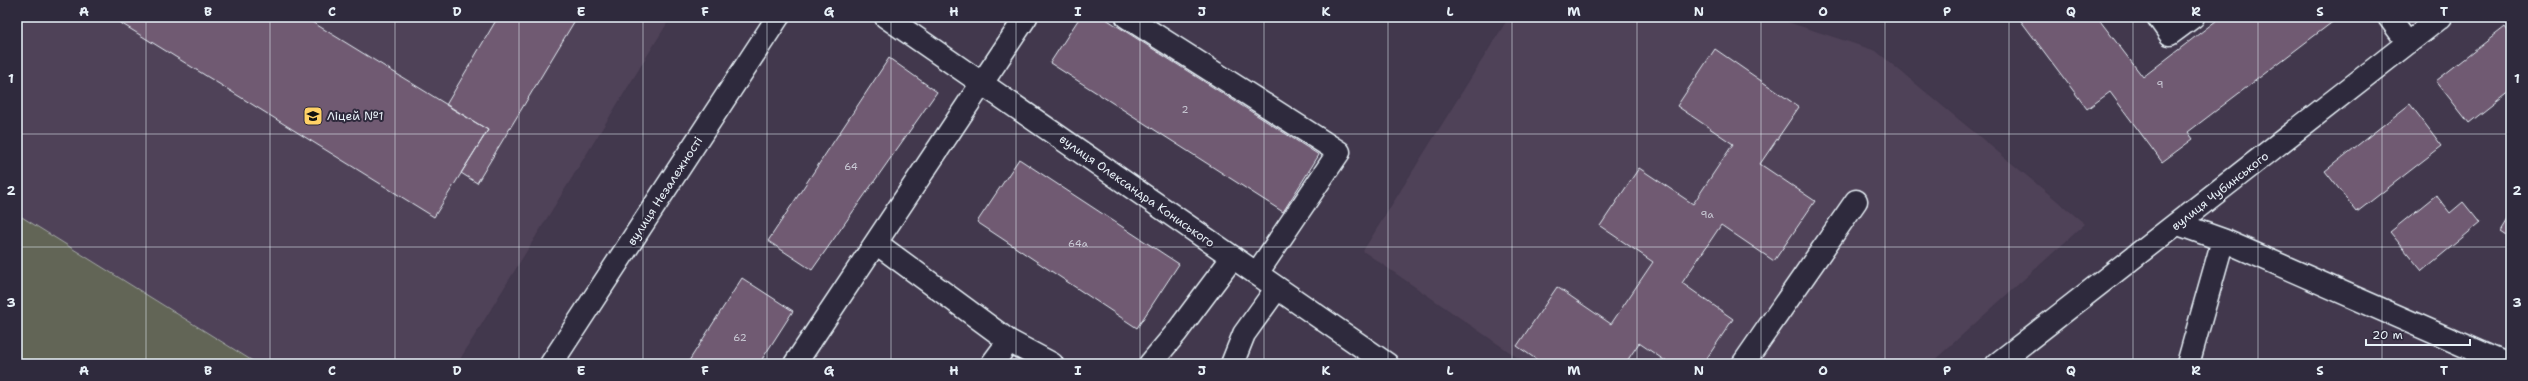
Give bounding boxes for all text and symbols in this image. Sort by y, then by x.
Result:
text: A [79,3,89,20]
text: B [204,3,212,20]
text: C [328,3,336,20]
text: D [452,3,462,20]
text: E [577,3,586,20]
text: F [701,3,709,20]
text: G [824,3,835,20]
text: H [949,3,959,20]
text: I [1074,3,1082,20]
text: J [1198,3,1206,20]
text: K [1322,3,1331,20]
text: L [1446,3,1454,20]
text: M [1567,3,1581,20]
text: N [1694,3,1704,20]
text: O [1818,3,1828,20]
text: P [1943,3,1951,20]
text: Q [2066,3,2076,20]
text: R [2191,3,2201,20]
text: S [2316,3,2324,20]
text: T [2440,3,2448,20]
text: 1 [8,70,14,87]
text: 1 [2514,70,2520,87]
house number: 9 [2157,78,2164,91]
house number: 2 [1182,103,1189,116]
school or university icon: Ліцей №1 [302,105,324,127]
place label: Ліцей №1 [327,108,384,124]
street label: вулиця Олександра Кониського [1056,131,1218,251]
street label: вулиця Незалежності [624,134,706,248]
street label: вулиця Чубинського [2168,148,2272,234]
house number: 64 [844,160,858,173]
text: 2 [6,182,16,199]
text: 2 [2512,182,2522,199]
house number: 9а [1700,208,1714,221]
house number: 64а [1068,237,1089,250]
text: 3 [6,294,16,311]
text: 3 [2512,294,2522,311]
scale bar [2366,321,2470,347]
text: 20 m [2372,327,2403,343]
house number: 62 [733,331,747,344]
text: A [79,362,89,379]
text: B [204,362,212,379]
text: C [328,362,336,379]
text: D [452,362,462,379]
text: E [577,362,586,379]
text: F [701,362,709,379]
text: G [824,362,835,379]
text: H [949,362,959,379]
text: I [1074,362,1082,379]
text: J [1198,362,1206,379]
text: K [1322,362,1331,379]
text: L [1446,362,1454,379]
text: M [1567,362,1581,379]
text: N [1694,362,1704,379]
text: O [1818,362,1828,379]
text: P [1943,362,1951,379]
text: Q [2066,362,2076,379]
text: R [2191,362,2201,379]
text: S [2316,362,2324,379]
text: T [2440,362,2448,379]

